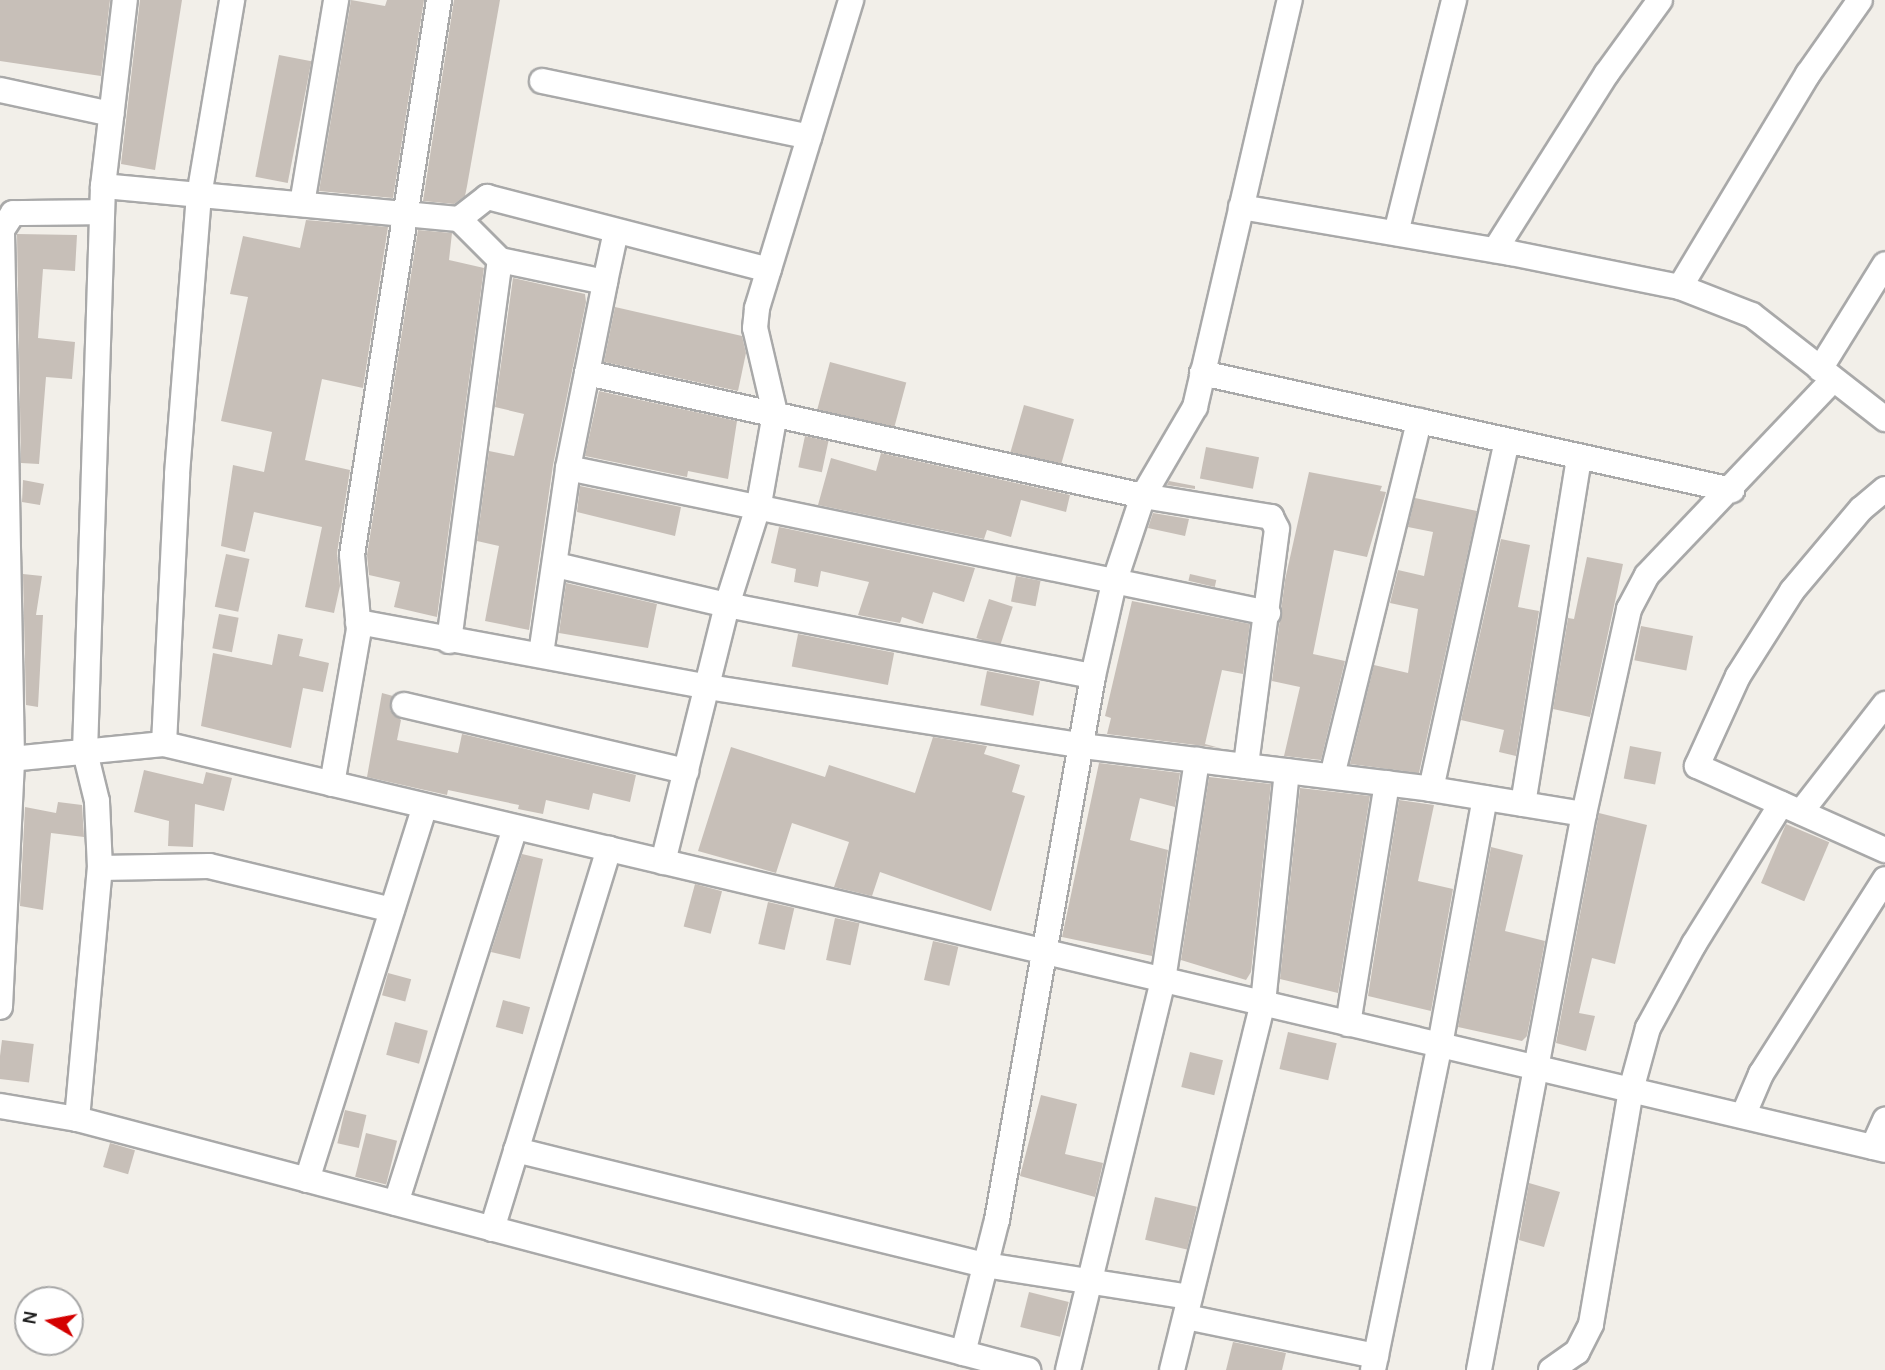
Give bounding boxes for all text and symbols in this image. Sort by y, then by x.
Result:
north arrow [14,1286,84,1356]
text: N [18,1309,42,1326]

